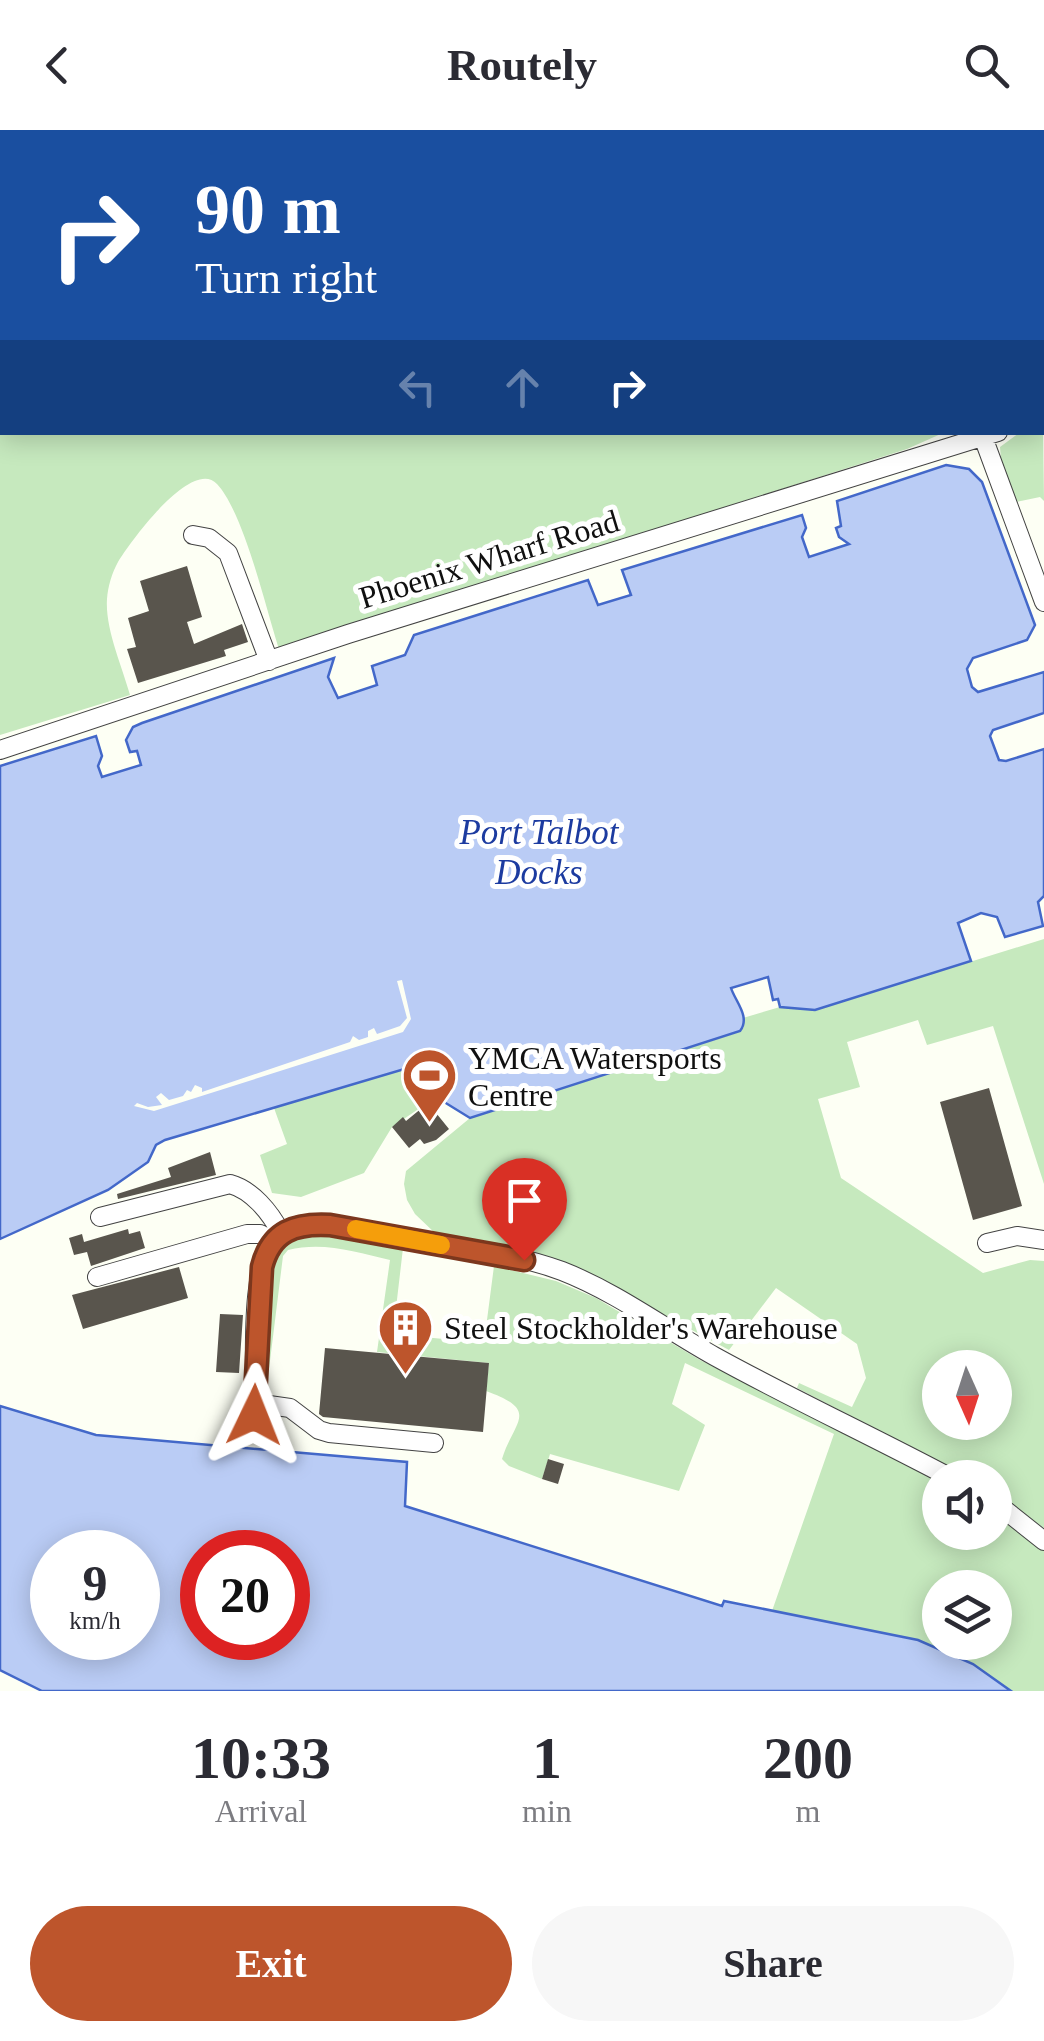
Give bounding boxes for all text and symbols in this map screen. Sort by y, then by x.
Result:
icon: back [30,38,85,93]
icon: search [959,38,1014,93]
text: Routely [447,40,597,90]
icon: right [30,170,160,300]
text: 90 m [195,171,341,248]
text: Turn right [195,253,377,303]
icon: left [390,360,445,415]
icon: ahead [495,360,550,415]
icon: right [600,360,655,415]
street label: Phoenix Wharf Road [355,502,623,616]
water label: Port Talbot Docks [458,813,620,892]
place label: YMCA Watersports Centre [468,1040,722,1113]
sports icon: YMCA Watersports Centre [399,1046,459,1125]
pin [482,1158,567,1261]
icon: arrive [497,1173,552,1228]
building icon: Steel Stockholder's Warehouse [375,1298,435,1377]
place label: Steel Stockholder's Warehouse [444,1310,838,1346]
north arrow [922,1350,1012,1440]
map controls [922,1350,1012,1660]
position arrow [202,1363,306,1467]
button: sound [922,1460,1012,1550]
speed limit sign: 20 [180,1530,310,1660]
text: 9 [83,1555,108,1611]
button: layers [922,1570,1012,1660]
text: km/h [69,1607,121,1634]
text: 10:33 [191,1725,331,1791]
text: 1 [532,1725,562,1791]
text: 200 [763,1725,853,1791]
text: Arrival [215,1793,307,1829]
text: min [522,1793,572,1829]
text: m [795,1793,820,1829]
button: Exit [30,1906,512,2021]
button: Share [532,1906,1014,2021]

